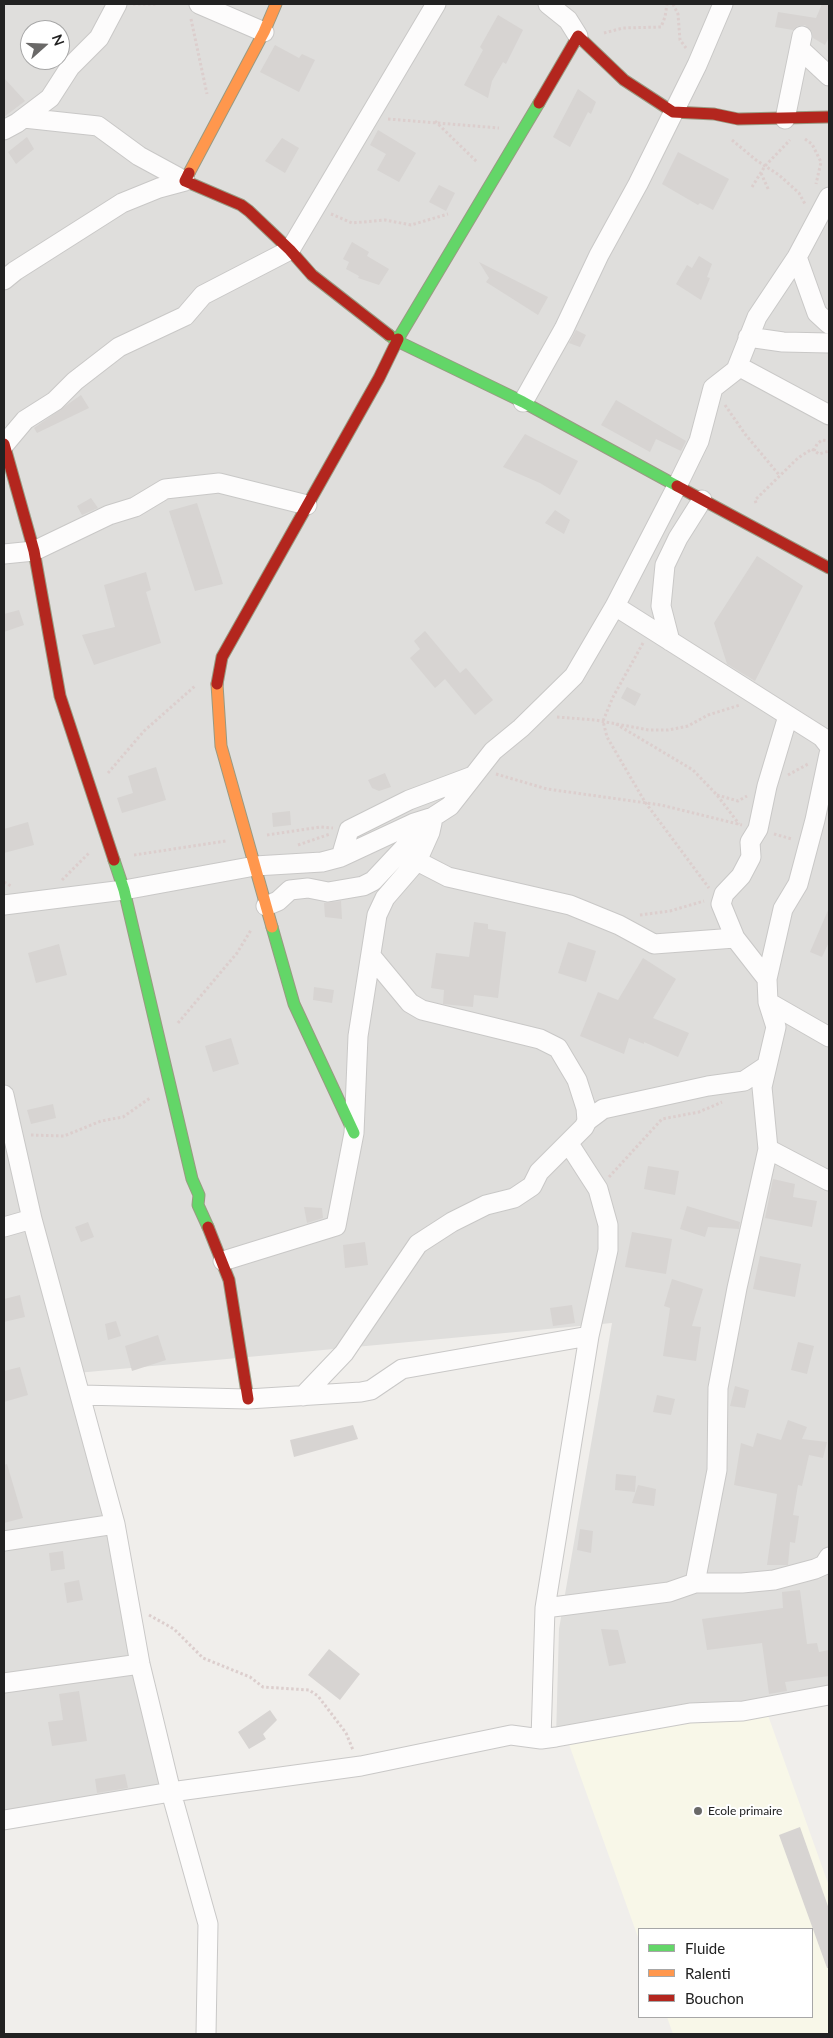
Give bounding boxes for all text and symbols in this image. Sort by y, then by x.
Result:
north arrow [20,20,70,70]
text: N [49,32,68,48]
place label: Ecole primaire [708,1804,782,1818]
marker: Ecole primaire [692,1805,704,1817]
legend [638,1928,813,2018]
text: Fluide [685,1939,725,1957]
text: Ralenti [685,1964,731,1982]
text: Bouchon [685,1989,744,2007]

